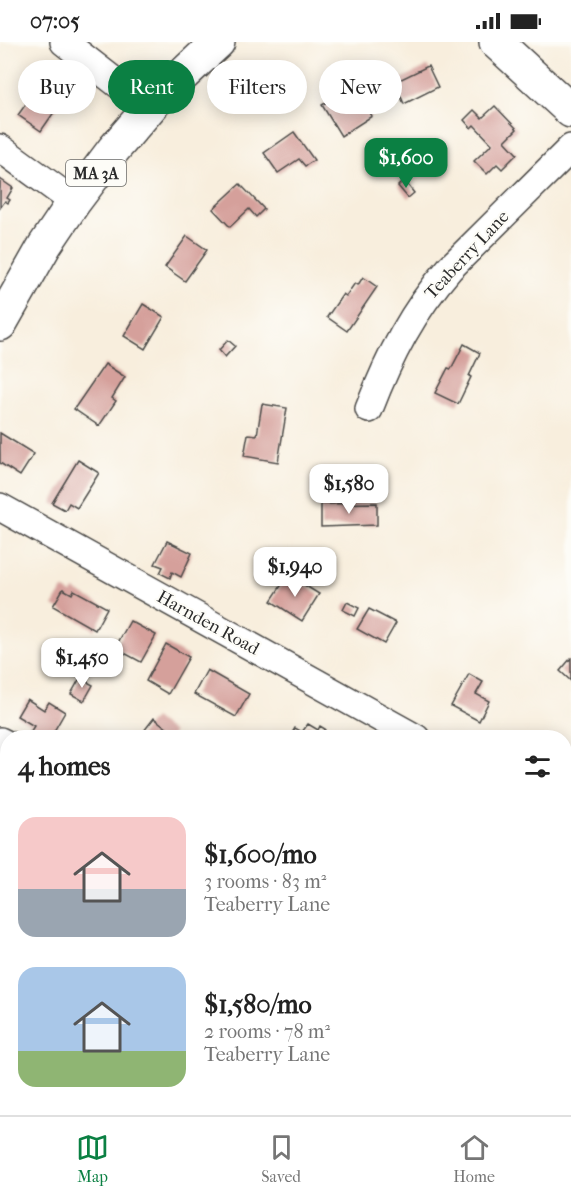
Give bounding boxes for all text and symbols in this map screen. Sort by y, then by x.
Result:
text: 07:05 [30,8,80,34]
chip: Buy [18,60,96,114]
chip: Rent [108,60,195,114]
chip: Filters [207,60,307,114]
chip: New [319,60,402,114]
pin: $1,600 [357,138,455,189]
text: $1,600 [378,146,434,169]
road number: MA 3A [66,160,126,186]
street label: Teaberry Lane [421,206,513,304]
pin: $1,580 [300,464,398,515]
text: $1,580 [323,472,375,495]
pin: $1,940 [246,547,344,598]
text: $1,940 [267,555,323,578]
street label: Harnden Road [153,586,263,660]
pin: $1,450 [33,638,131,689]
text: $1,450 [55,646,109,669]
icon: filters [521,750,554,783]
text: 4 homes [18,751,110,782]
text: $1,600/mo [204,839,317,870]
icon: home [66,841,138,913]
text: 3 rooms · 83 m² [204,870,327,893]
text: Teaberry Lane [204,893,330,916]
text: $1,580/mo [204,989,312,1020]
icon: home [66,991,138,1063]
text: 2 rooms · 78 m² [204,1020,330,1043]
text: Teaberry Lane [204,1043,330,1066]
tab: Map [76,1131,109,1186]
tab: Saved [261,1131,301,1186]
tab: Home [453,1131,495,1186]

